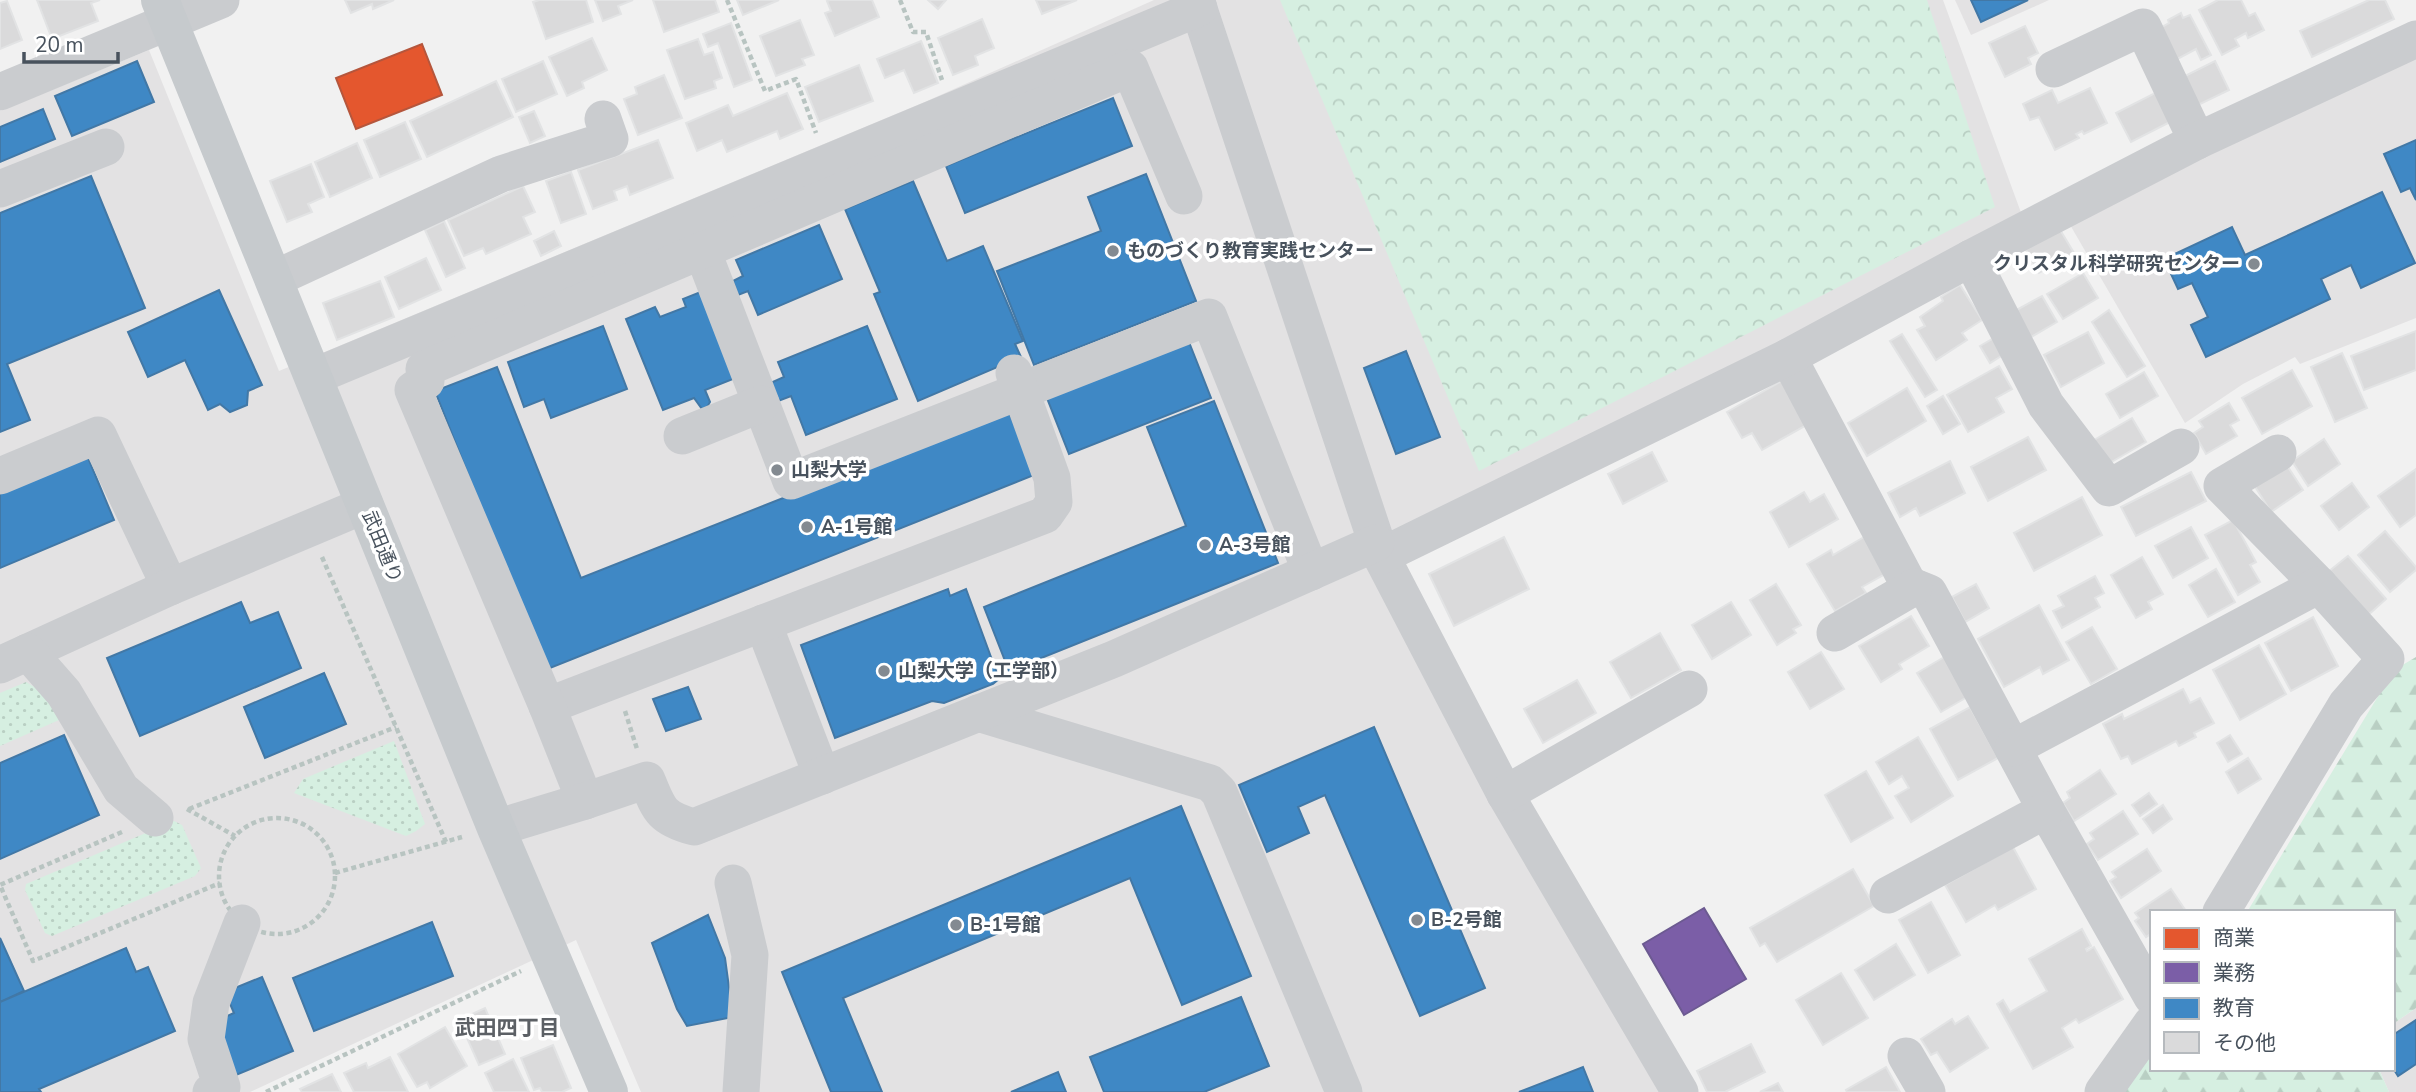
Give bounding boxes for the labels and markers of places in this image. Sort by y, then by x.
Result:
place label: ものづくり教育実践センター [1127,238,1374,264]
marker: ものづくり教育実践センター [1105,243,1121,259]
place label: クリスタル科学研究センター [1993,251,2240,277]
marker: クリスタル科学研究センター [2246,256,2262,272]
place label: 山梨大学 [791,457,867,483]
marker: 山梨大学 [769,462,785,478]
place label: A-1号館 [821,514,892,540]
marker: A-1号館 [799,519,815,535]
place label: A-3号館 [1219,532,1290,558]
marker: A-3号館 [1197,537,1213,553]
place label: 山梨大学（工学部） [898,658,1069,684]
marker: 山梨大学（工学部） [876,663,892,679]
place label: B-2号館 [1431,907,1502,933]
place label: B-1号館 [970,912,1041,938]
marker: B-2号館 [1409,912,1425,928]
marker: B-1号館 [948,917,964,933]

